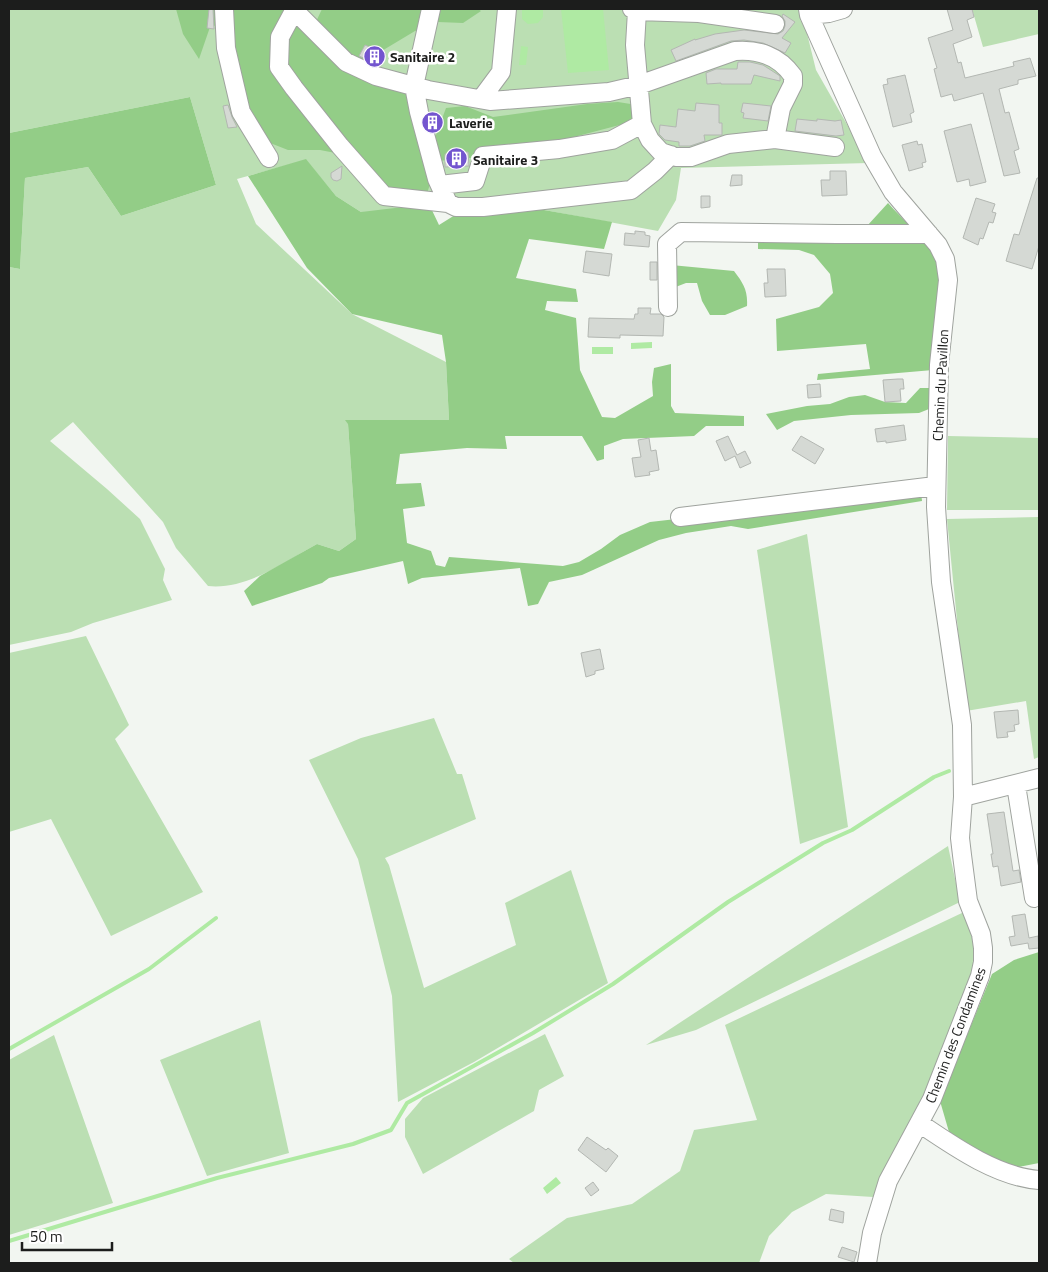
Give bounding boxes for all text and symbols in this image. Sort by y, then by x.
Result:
building icon: Sanitaire 2 [362,44,386,68]
place label: Sanitaire 2 [390,46,455,67]
building icon: Laverie [421,110,445,134]
place label: Laverie [449,112,493,133]
building icon: Sanitaire 3 [445,147,469,171]
place label: Sanitaire 3 [473,149,538,170]
street label: Chemin du Pavillon [927,329,953,441]
street label: Chemin des Condamines [919,964,991,1106]
scale bar [22,1220,112,1252]
text: 50 m [30,1225,63,1248]

